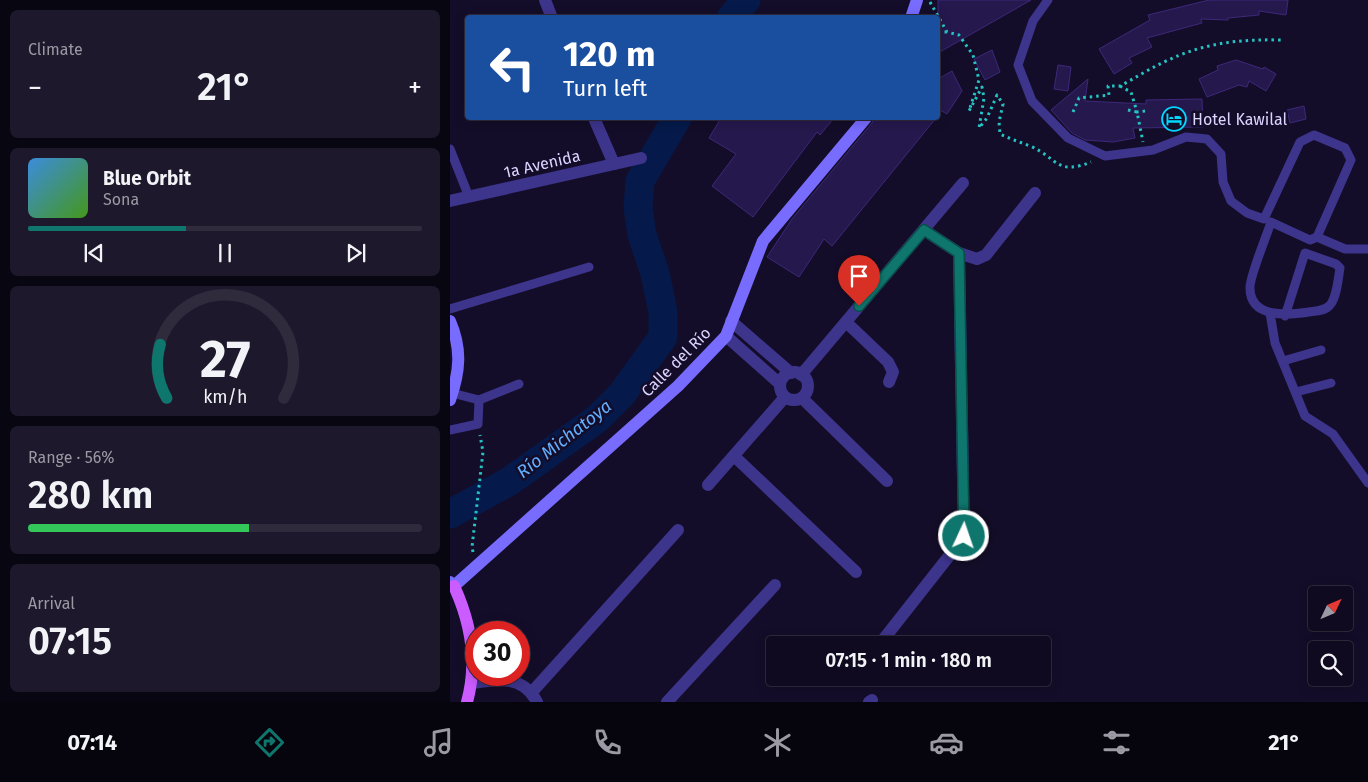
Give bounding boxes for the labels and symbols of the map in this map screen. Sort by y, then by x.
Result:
hotel icon: Hotel Kawilal [1161,106,1187,132]
place label: Hotel Kawilal [1192,110,1287,129]
street label: 1a Avenida [502,146,582,182]
pin [838,255,880,306]
street label: Calle del Río [637,323,715,401]
water label: Río Michatoya [512,395,616,483]
position arrow [937,509,989,561]
north arrow [1308,586,1352,631]
speed limit sign: 30 [465,621,530,686]

